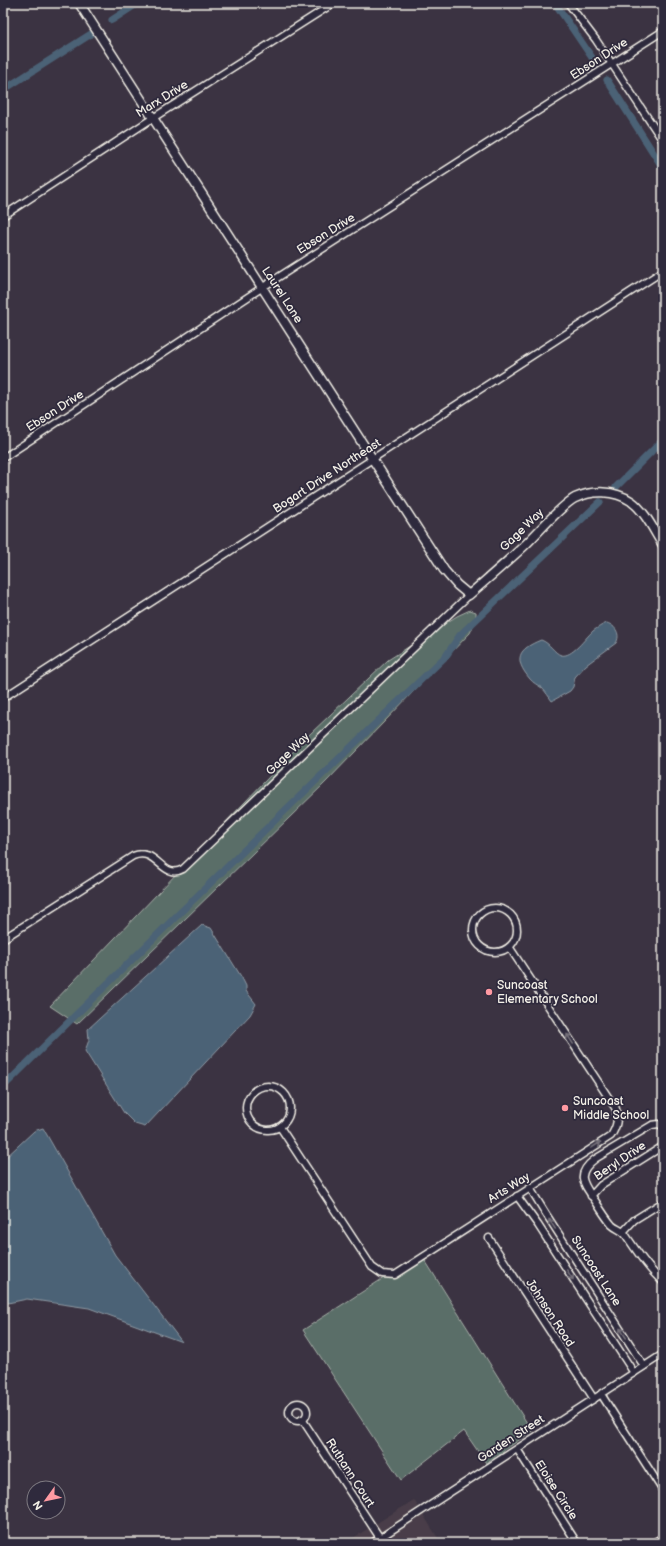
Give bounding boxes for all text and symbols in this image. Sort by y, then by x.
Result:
street label: Ebson Drive [567,35,631,83]
street label: Marx Drive [133,77,191,121]
street label: Ebson Drive [294,210,358,258]
street label: Laurel Lane [258,264,306,326]
street label: Ebson Drive [23,387,87,435]
street label: Bogart Drive Northeast [270,435,384,517]
street label: Gage Way [497,505,547,555]
street label: Gage Way [263,729,313,779]
place label: Suncoast Elementary School [497,978,598,1007]
marker: Suncoast Elementary School [484,987,494,997]
one-way arrow [566,1034,574,1045]
place label: Suncoast Middle School [573,1094,649,1123]
marker: Suncoast Middle School [560,1103,570,1113]
street label: Beryl Drive [591,1138,649,1184]
one-way arrow [590,1141,601,1149]
street label: Arts Way [485,1169,533,1207]
one-way arrow [548,1219,556,1230]
street label: Suncoast Lane [568,1233,624,1309]
one-way arrow [566,1269,574,1280]
street label: Johnson Road [522,1276,578,1350]
one-way arrow [619,1328,627,1339]
street label: Garden Street [475,1412,547,1466]
street label: Ruthann Court [322,1436,378,1511]
street label: Eloise Circle [531,1457,581,1523]
north arrow [26,1480,66,1520]
text: N [30,1498,46,1512]

